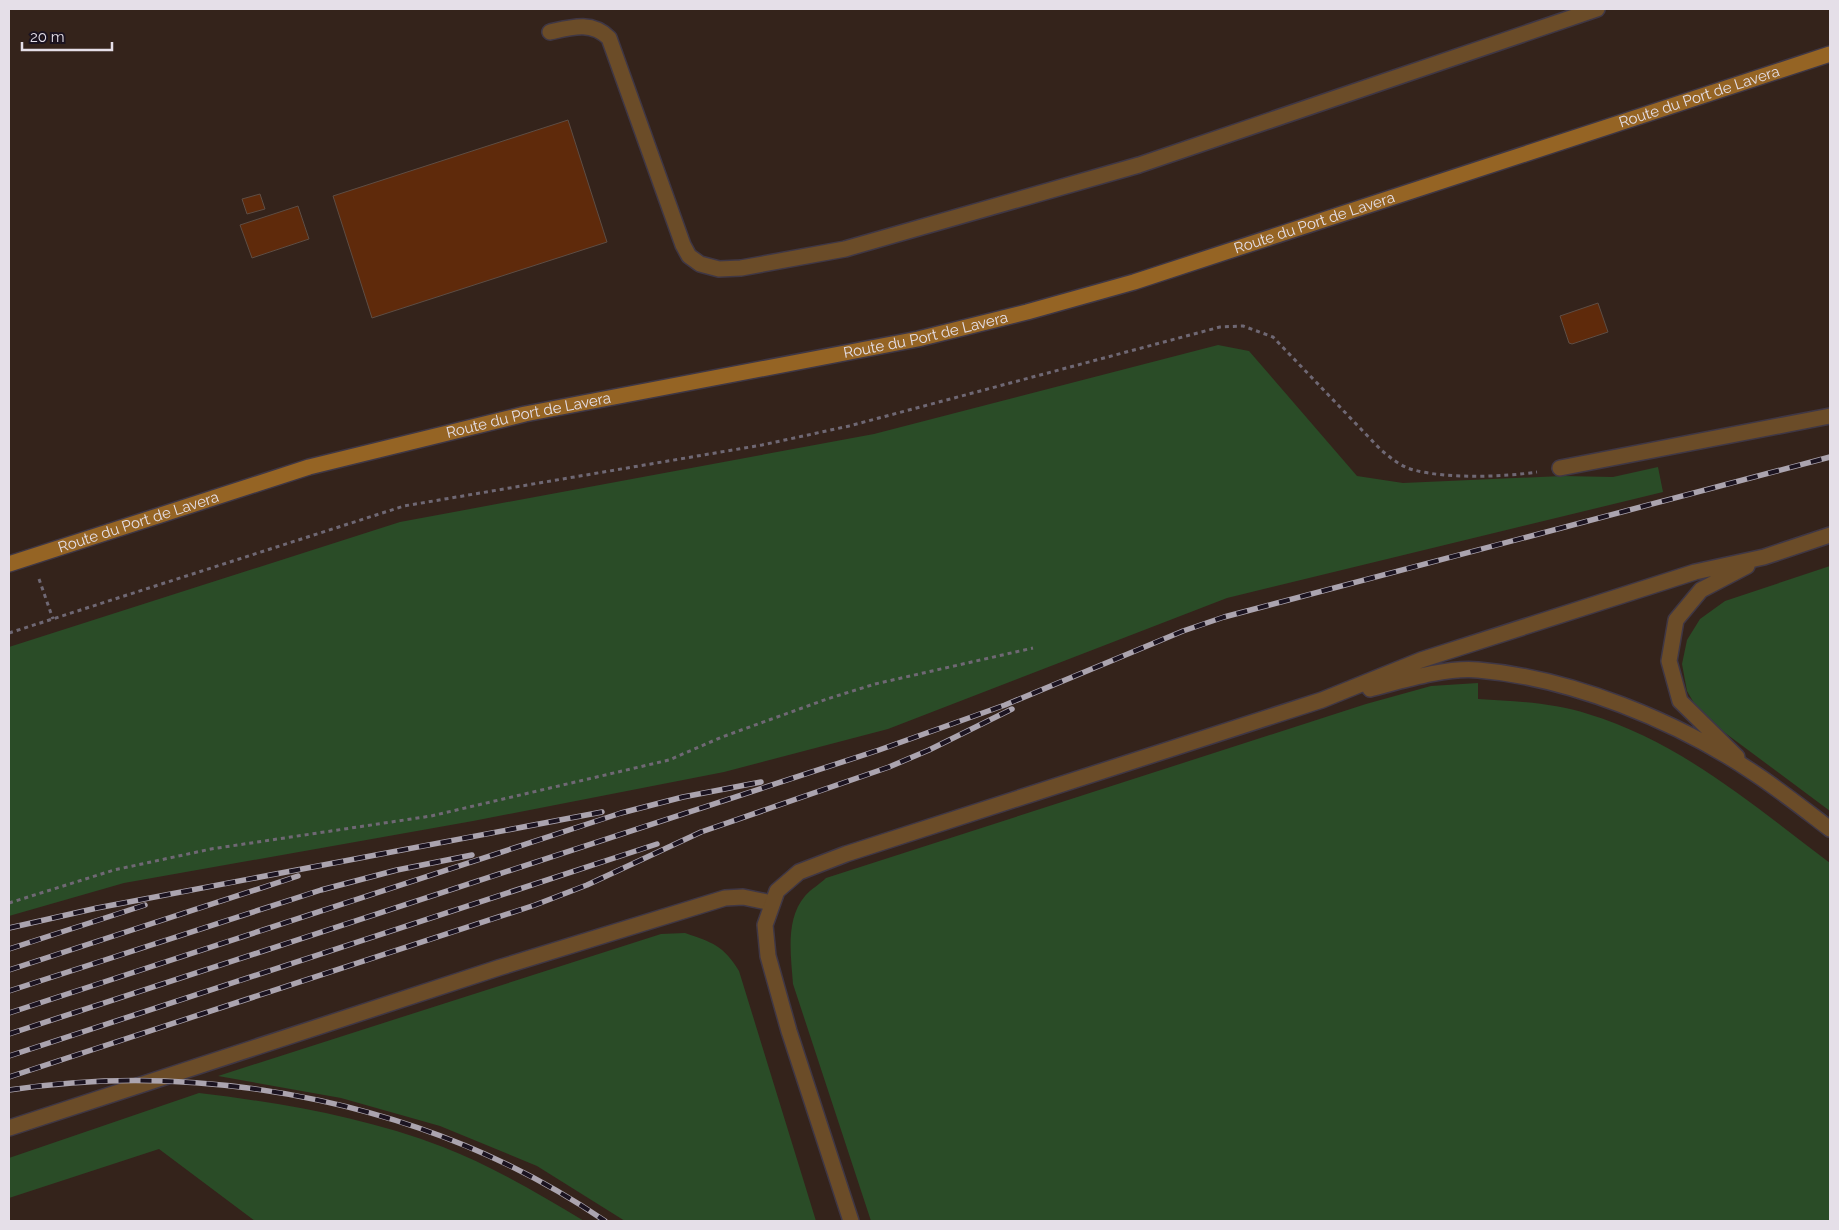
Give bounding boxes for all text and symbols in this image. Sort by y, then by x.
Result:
scale bar [22,20,112,52]
text: 20 m [30,28,65,46]
street label: Route du Port de Lavera [1617,62,1782,132]
street label: Route du Port de Lavera [1232,188,1397,258]
street label: Route du Port de Lavera [842,308,1010,362]
street label: Route du Port de Lavera [445,389,612,442]
street label: Route du Port de Lavera [56,488,221,557]

